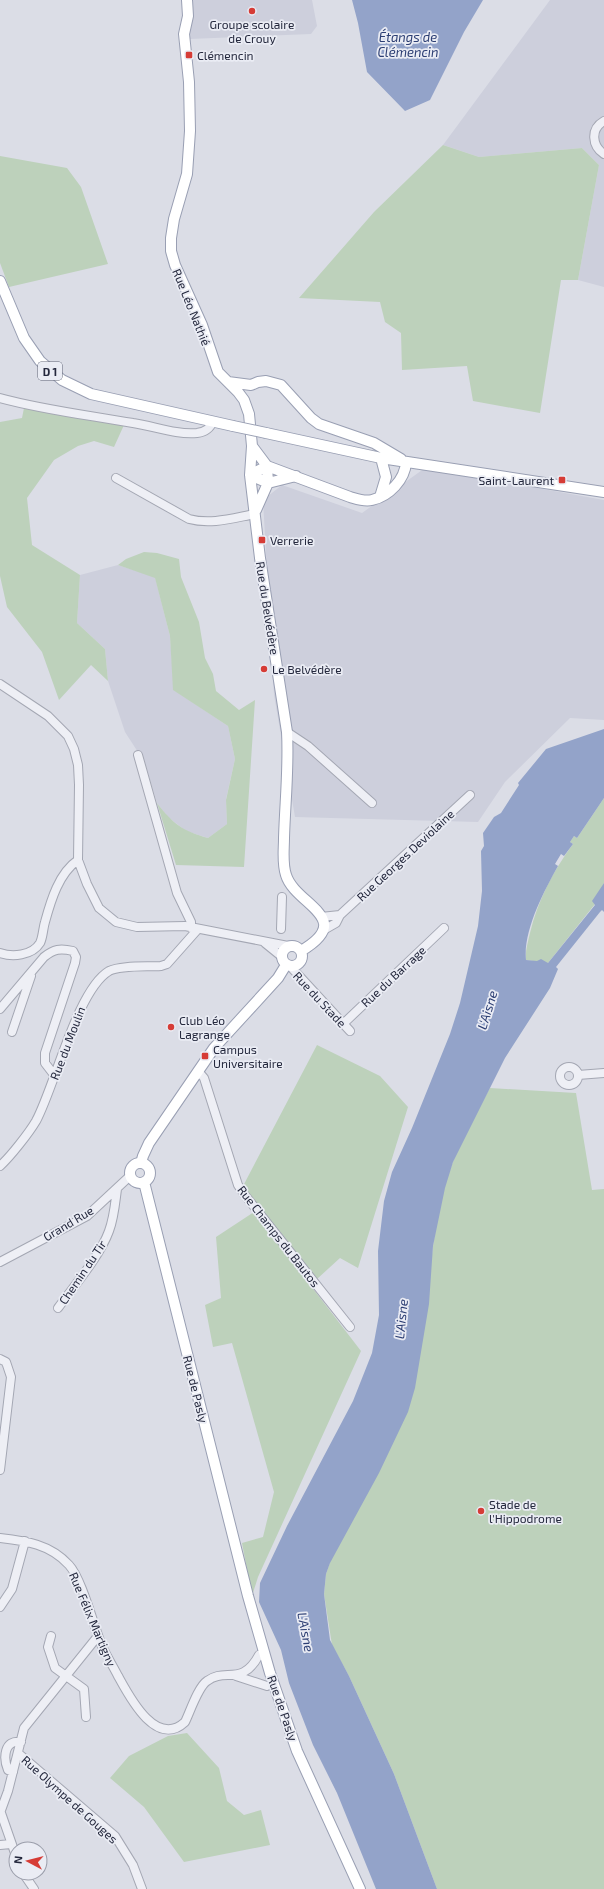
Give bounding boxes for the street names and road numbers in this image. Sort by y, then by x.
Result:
street label: Rue Léo Nathié [170,267,214,347]
road number: D 1 [38,362,62,380]
street label: Rue du Belvédère [254,560,282,656]
street label: Rue Georges Deviolaine [353,806,457,904]
street label: Rue du Barrage [358,943,428,1009]
street label: Rue du Stade [291,968,349,1030]
street label: Rue du Moulin [47,1004,87,1082]
street label: Rue Champs du Bautos [235,1183,323,1289]
street label: Grand Rue [40,1203,96,1243]
street label: Chemin du Tir [55,1237,109,1307]
street label: Rue de Pasly [181,1354,211,1425]
street label: Rue Félix Martigny [67,1570,119,1669]
street label: Rue de Pasly [265,1673,301,1743]
street label: Rue Olympe de Gouges [19,1752,121,1846]

